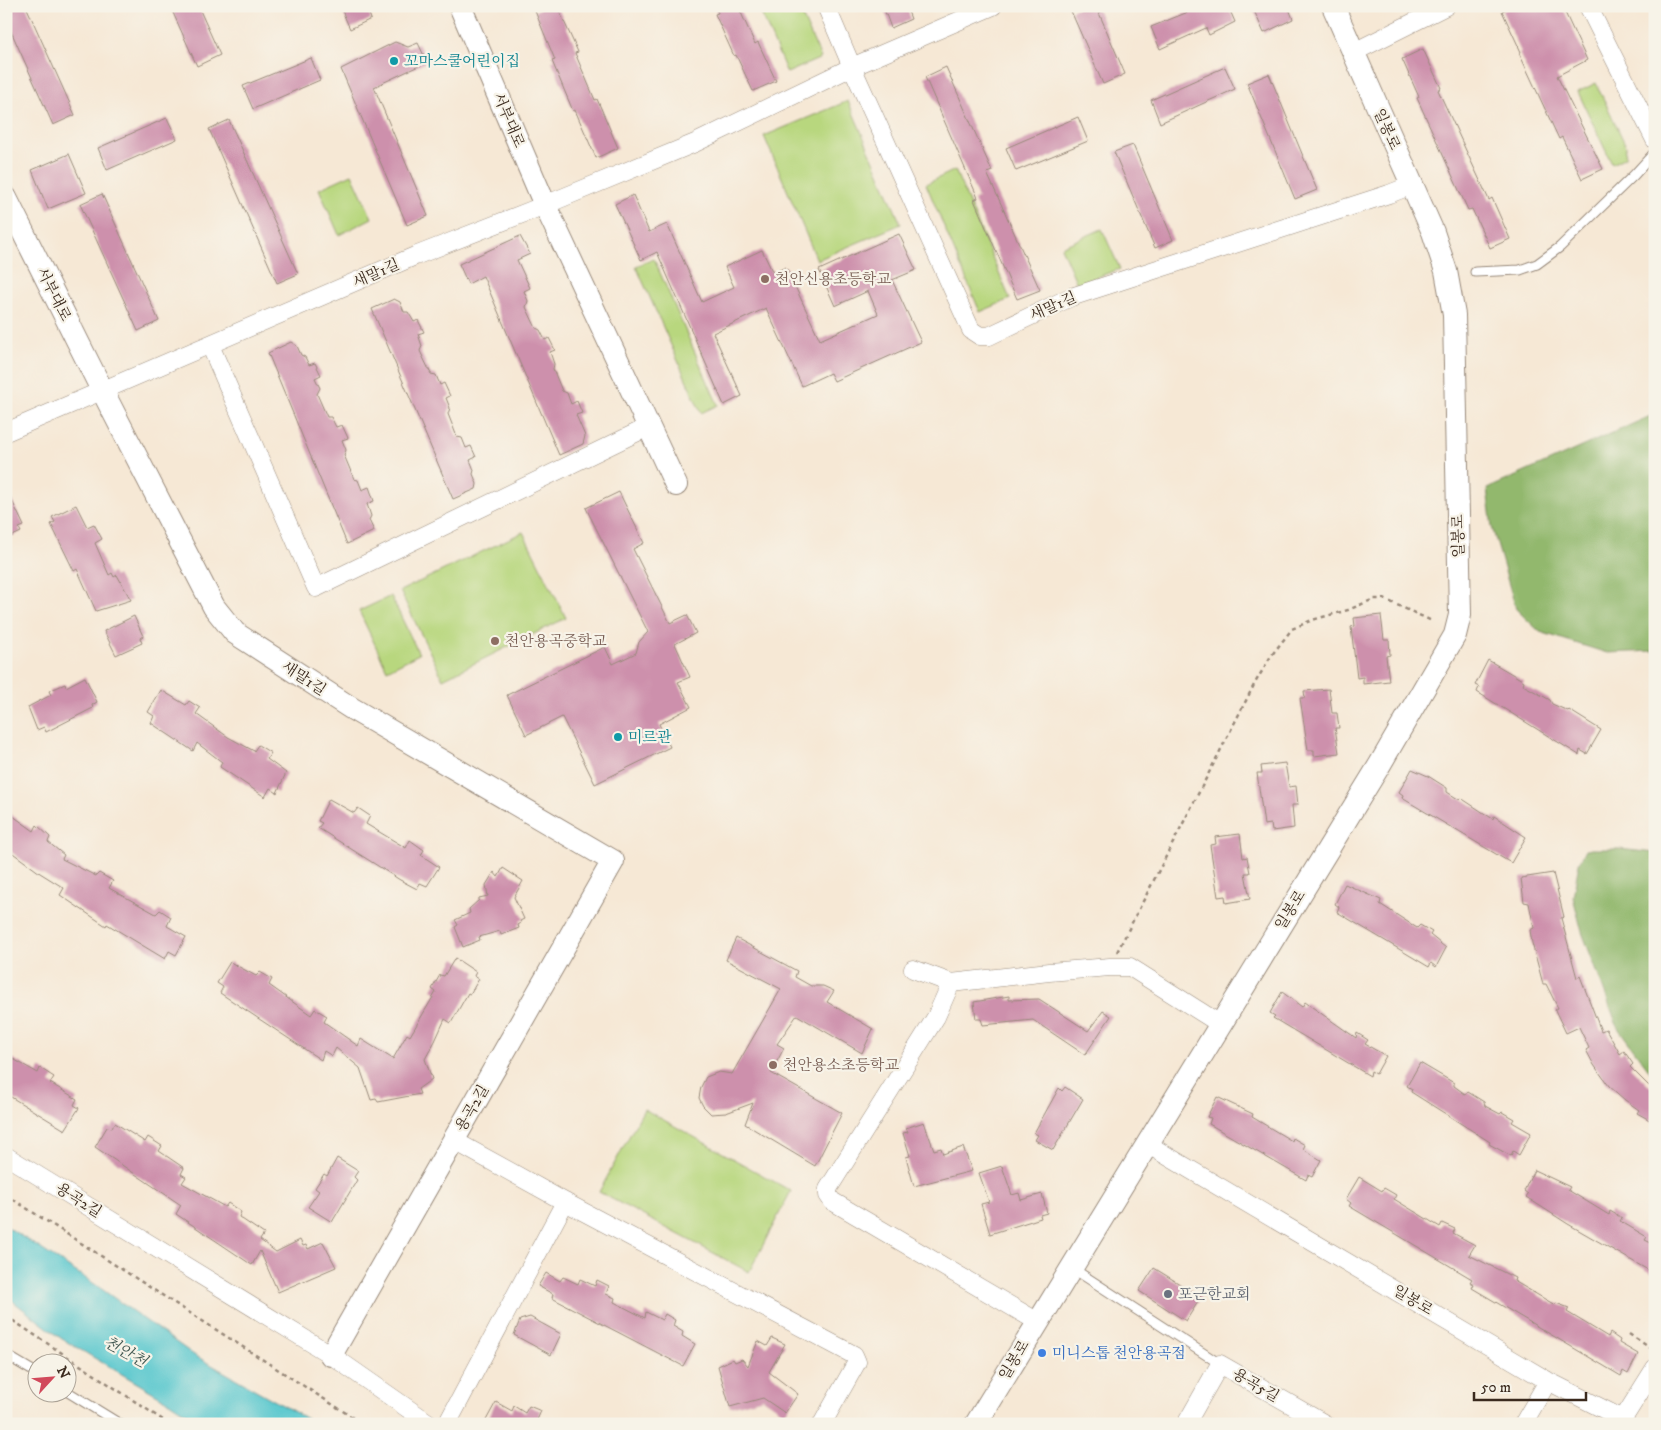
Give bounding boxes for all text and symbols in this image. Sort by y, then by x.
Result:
place label: 꼬마스쿨어린이집 [404,52,520,71]
marker: 꼬마스쿨어린이집 [388,55,400,67]
street label: 서부대로 [488,90,529,151]
street label: 일봉로 [1369,105,1404,153]
street label: 새말1길 [350,255,402,292]
street label: 서부대로 [32,264,75,325]
place label: 천안신용초등학교 [775,270,891,289]
marker: 천안신용초등학교 [759,273,771,285]
street label: 새말1길 [1027,288,1079,325]
street label: 일봉로 [1449,514,1468,558]
place label: 천안용곡중학교 [505,632,607,651]
marker: 천안용곡중학교 [489,635,501,647]
street label: 새말1길 [278,657,329,700]
place label: 미르관 [628,728,672,747]
marker: 미르관 [612,731,624,743]
street label: 일봉로 [1271,886,1310,934]
place label: 천안용소초등학교 [783,1056,899,1075]
marker: 천안용소초등학교 [767,1059,779,1071]
street label: 용곡2길 [451,1081,493,1135]
street label: 용곡2길 [52,1179,105,1222]
street label: 일봉로 [1389,1281,1437,1320]
place label: 포근한교회 [1178,1285,1250,1304]
marker: 포근한교회 [1162,1288,1174,1300]
water label: 천안천 [100,1332,152,1373]
street label: 일봉로 [995,1336,1034,1384]
place label: 미니스톱 천안용곡점 [1052,1344,1186,1363]
marker: 미니스톱 천안용곡점 [1036,1347,1048,1359]
north arrow [28,1352,78,1402]
text: N [52,1364,74,1382]
street label: 용곡5길 [1229,1364,1283,1406]
scale bar [1474,1370,1586,1402]
text: 50 m [1481,1378,1511,1397]

